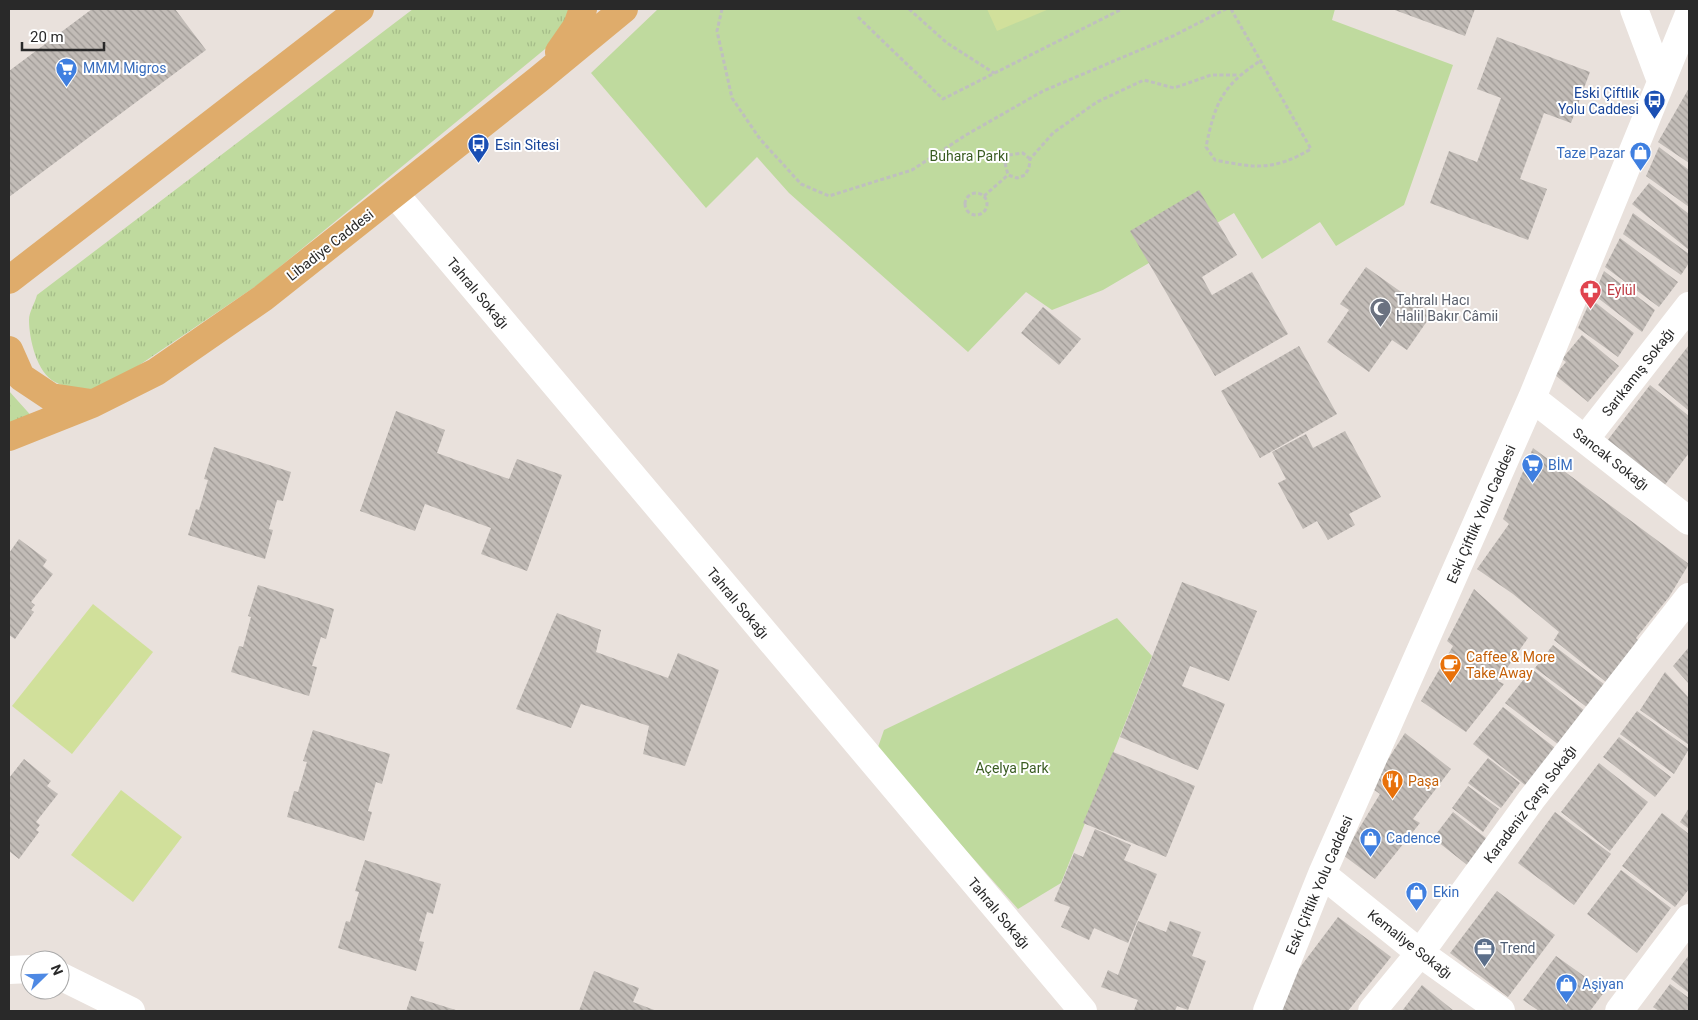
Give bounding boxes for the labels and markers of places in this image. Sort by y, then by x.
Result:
supermarket icon: MMM Migros [55,56,79,87]
place label: MMM Migros [83,60,166,76]
place label: Eski Çiftlık Yolu Caddesi [1558,85,1640,117]
bus stop icon: Eski Çiftlık Yolu Caddesi [1643,89,1667,120]
bus stop icon: Esin Sitesi [467,133,491,164]
place label: Esin Sitesi [495,137,559,153]
shop icon: Taze Pazar [1629,141,1653,172]
place label: Taze Pazar [1556,145,1625,161]
pharmacy icon: Eylül [1579,278,1603,309]
place label: Eylül [1607,282,1636,298]
place label: Tahralı Hacı Halil Bakır Câmii [1396,292,1498,324]
mosque icon: Tahralı Hacı Halil Bakır Câmii [1368,296,1392,327]
supermarket icon: BİM [1520,453,1544,484]
place label: BİM [1548,457,1573,473]
place label: Caffee & More Take Away [1466,649,1555,681]
cafe icon: Caffee & More Take Away [1438,653,1462,684]
restaurant icon: Paşa [1380,769,1404,800]
place label: Paşa [1408,773,1439,789]
shop icon: Cadence [1358,826,1382,857]
place label: Cadence [1386,830,1441,846]
shop icon: Ekin [1405,880,1429,911]
place label: Ekin [1433,884,1459,900]
office icon: Trend [1472,936,1496,967]
place label: Trend [1500,940,1536,956]
shop icon: Aşiyan [1554,972,1578,1003]
place label: Aşiyan [1582,976,1624,992]

